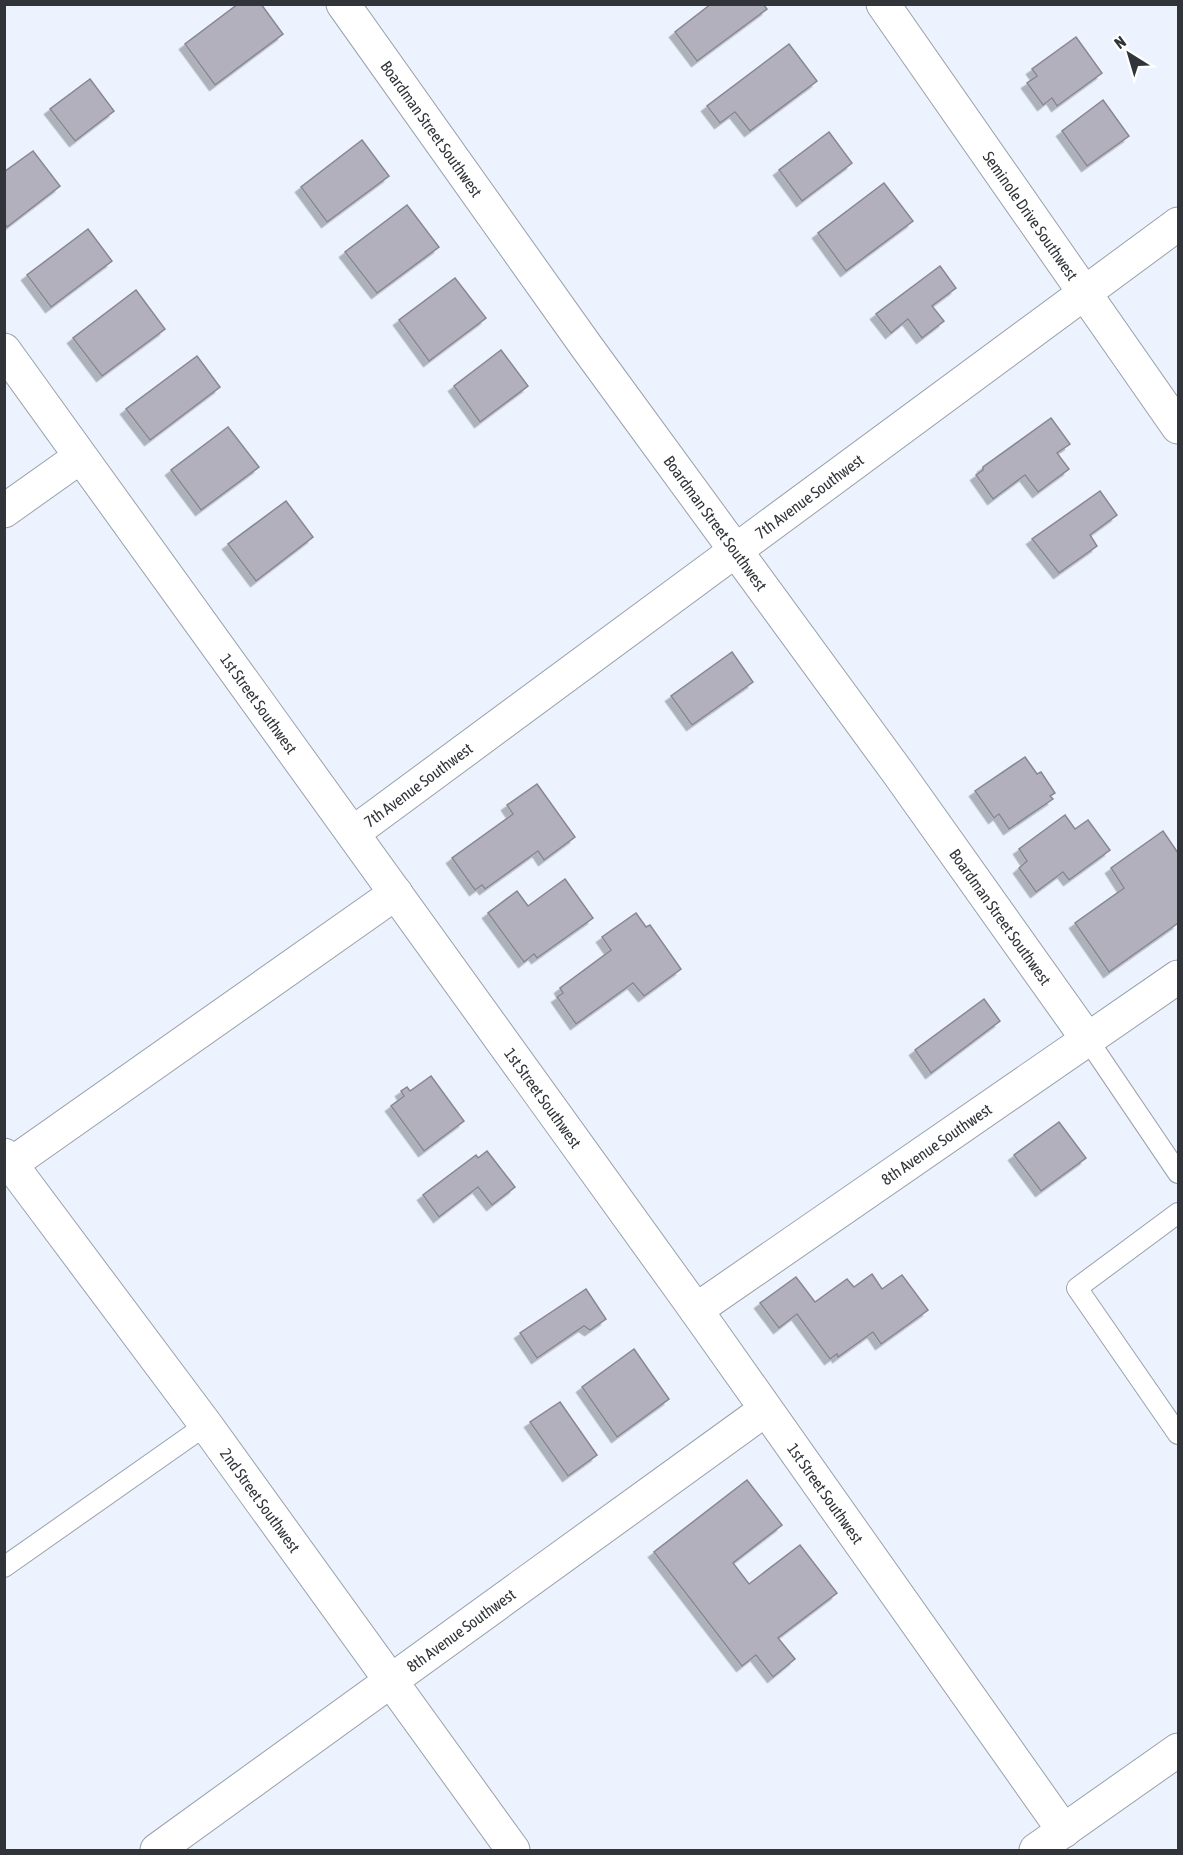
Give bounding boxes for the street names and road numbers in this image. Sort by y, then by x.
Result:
street label: Boardman Street Southwest [377,57,486,200]
street label: Seminole Drive Southwest [980,148,1082,284]
street label: 7th Avenue Southwest [752,450,867,542]
street label: Boardman Street Southwest [660,452,771,594]
street label: 1st Street Southwest [217,650,301,757]
street label: 7th Avenue Southwest [361,739,476,831]
street label: Boardman Street Southwest [946,845,1055,989]
street label: 1st Street Southwest [501,1045,585,1152]
street label: 8th Avenue Southwest [878,1099,995,1188]
street label: 1st Street Southwest [784,1440,867,1547]
street label: 2nd Street Southwest [217,1445,304,1556]
street label: 8th Avenue Southwest [403,1585,519,1676]

